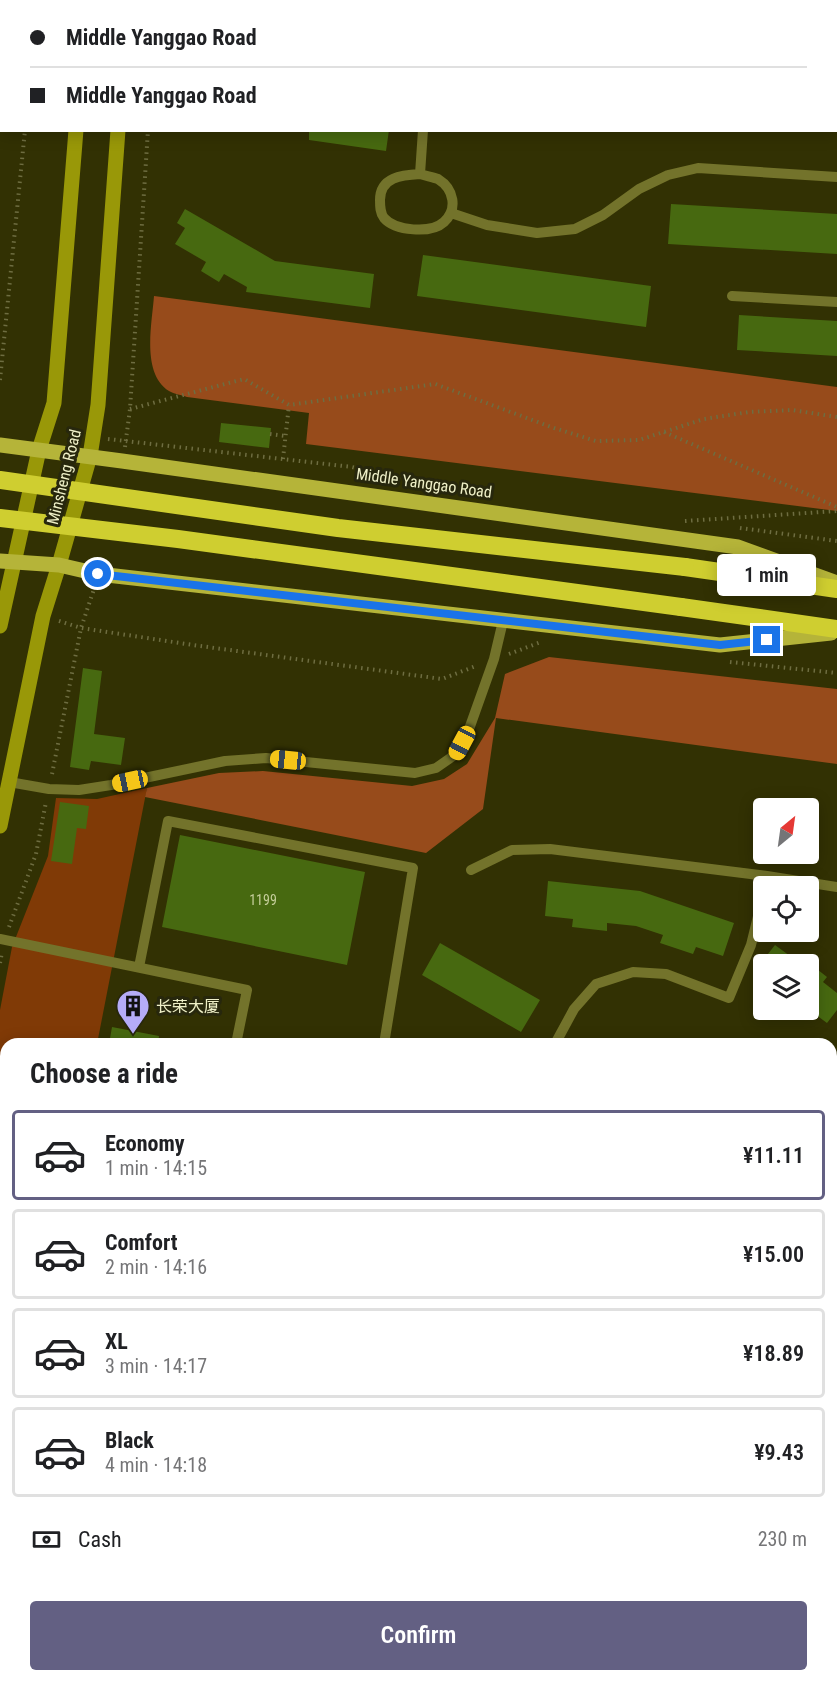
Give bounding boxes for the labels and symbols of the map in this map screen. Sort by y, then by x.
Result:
street label: Minsheng Road [43,427,85,527]
street label: Middle Yanggao Road [355,464,493,502]
callout: 1 min [718,553,816,595]
route start [84,560,111,587]
route end [753,626,780,653]
car [446,723,478,763]
car [269,749,307,771]
car [111,768,149,794]
north arrow [753,798,819,864]
house number: 1199 [249,892,277,908]
building icon: 长荣大厦 [115,988,151,1035]
place label: 长荣大厦 [156,997,220,1016]

